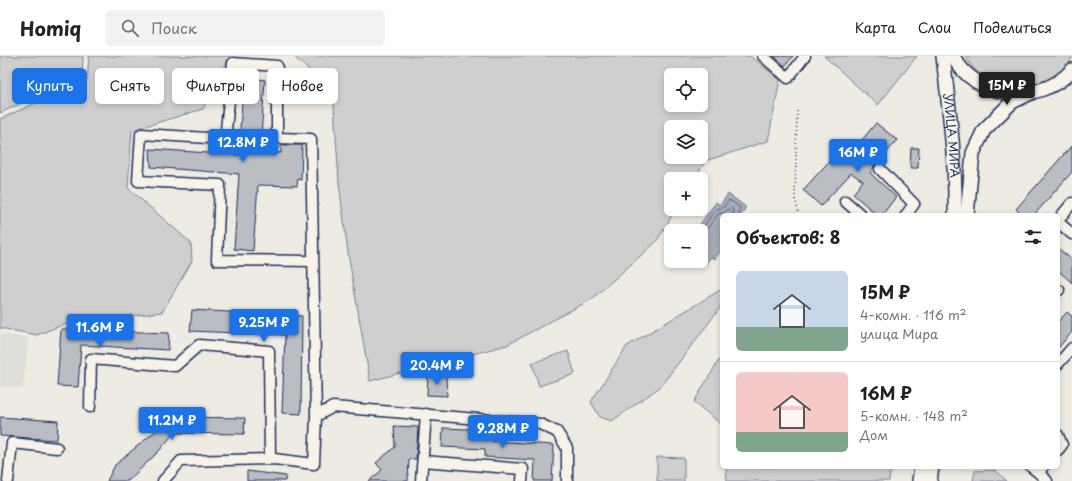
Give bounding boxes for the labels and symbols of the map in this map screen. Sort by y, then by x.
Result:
pin: 15M ₽ [979,72,1035,106]
street label: УЛИЦА МИРА [939,92,965,178]
pin: 12.8M ₽ [206,129,280,163]
pin: 16M ₽ [830,139,886,173]
pin: 9.25M ₽ [227,309,301,343]
pin: 11.6M ₽ [63,314,137,348]
pin: 20.4M ₽ [400,352,474,386]
pin: 11.2M ₽ [135,407,209,441]
pin: 9.28M ₽ [466,415,540,449]

